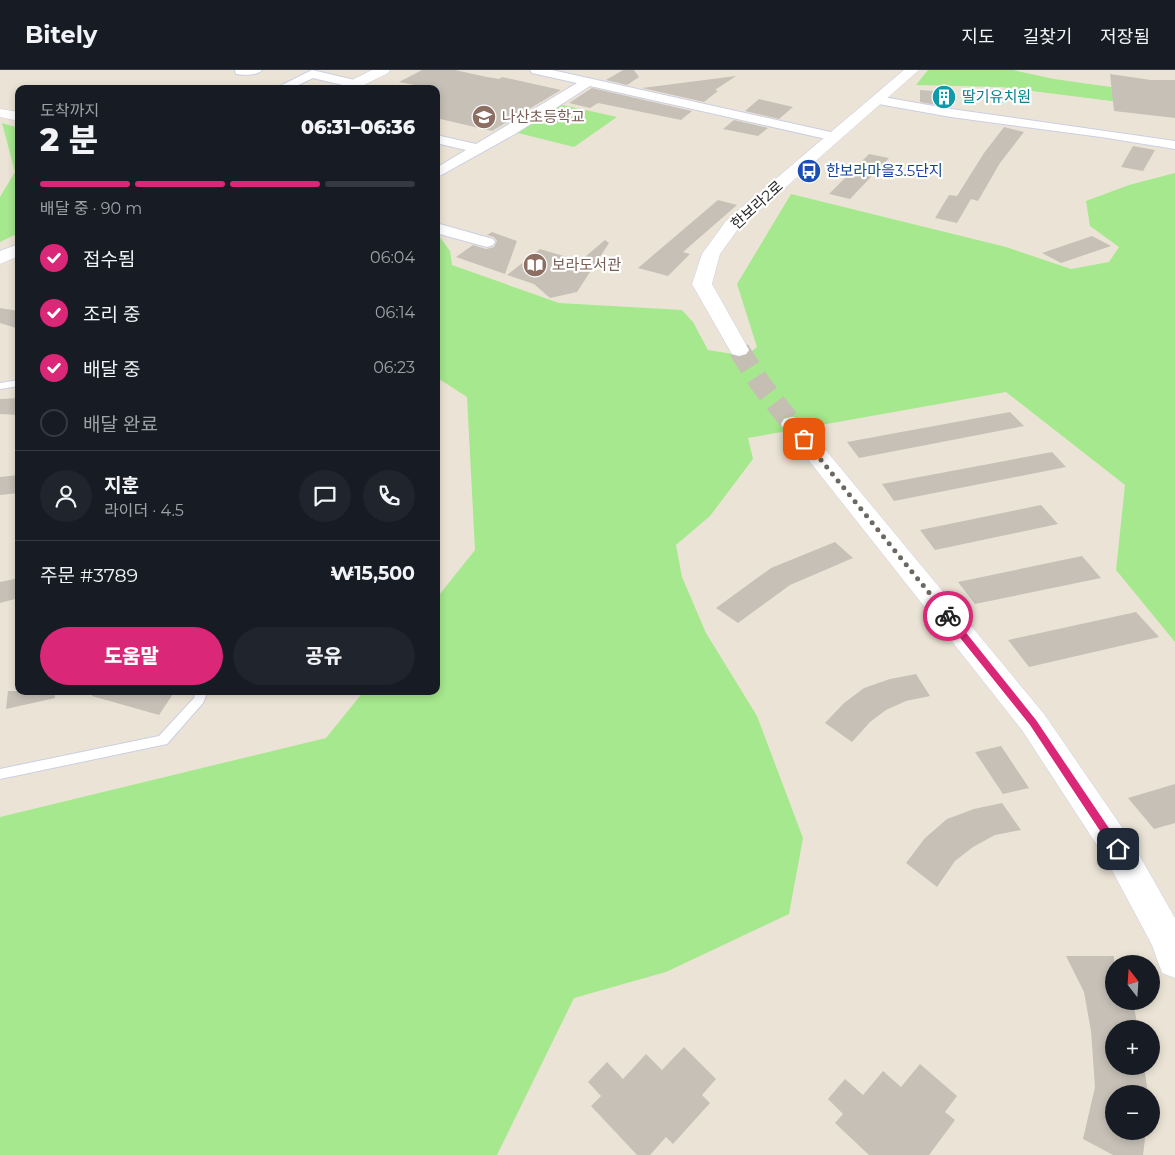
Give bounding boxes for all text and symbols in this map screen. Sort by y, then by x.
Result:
text: Bitely [25,20,97,49]
text: 지도 [962,26,995,48]
text: 길찾기 [1023,26,1072,48]
text: 저장됨 [1100,26,1150,48]
building icon: 딸기유치원 [931,84,957,110]
place label: 딸기유치원 [962,87,1031,106]
text: 도착까지 [40,101,99,120]
school or university icon: 나산초등학교 [471,104,497,130]
place label: 나산초등학교 [502,107,585,126]
text: 06:31–06:36 [301,116,415,139]
text: 2 분 [40,120,98,159]
bus stop icon: 한보라마을3.5단지 [796,158,822,184]
place label: 한보라마을3.5단지 [826,161,943,180]
street label: 한보라2로 [727,176,787,233]
text: 배달 중 · 90 m [40,199,142,218]
icon: check [40,244,68,272]
text: 접수됨 [83,248,135,271]
text: 06:04 [370,248,415,267]
library icon: 보라도서관 [522,252,548,278]
place label: 보라도서관 [552,255,621,274]
icon: check [40,299,68,327]
text: 조리 중 [83,303,140,326]
text: 06:14 [375,303,415,322]
icon: check [40,354,68,382]
text: 배달 중 [83,358,140,381]
text: 06:23 [373,358,415,377]
text: 배달 완료 [83,413,158,436]
pin [783,418,825,460]
icon: bag [790,425,818,453]
button: person [40,470,92,522]
button: chat [299,470,351,522]
button: phone [363,470,415,522]
text: 지훈 [104,474,139,497]
text: 라이더 · 4.5 [104,501,184,520]
text: ₩15,500 [330,562,415,585]
text: 주문 #3789 [40,564,138,587]
courier [923,591,973,641]
icon: bike [934,602,962,630]
button: 도움말 [40,627,223,685]
button: 공유 [233,627,415,685]
pin [1097,828,1139,870]
icon: home [1104,835,1132,863]
north arrow [1105,955,1160,1010]
map controls [1105,955,1160,1140]
button: + [1105,1020,1160,1075]
button: − [1105,1085,1160,1140]

